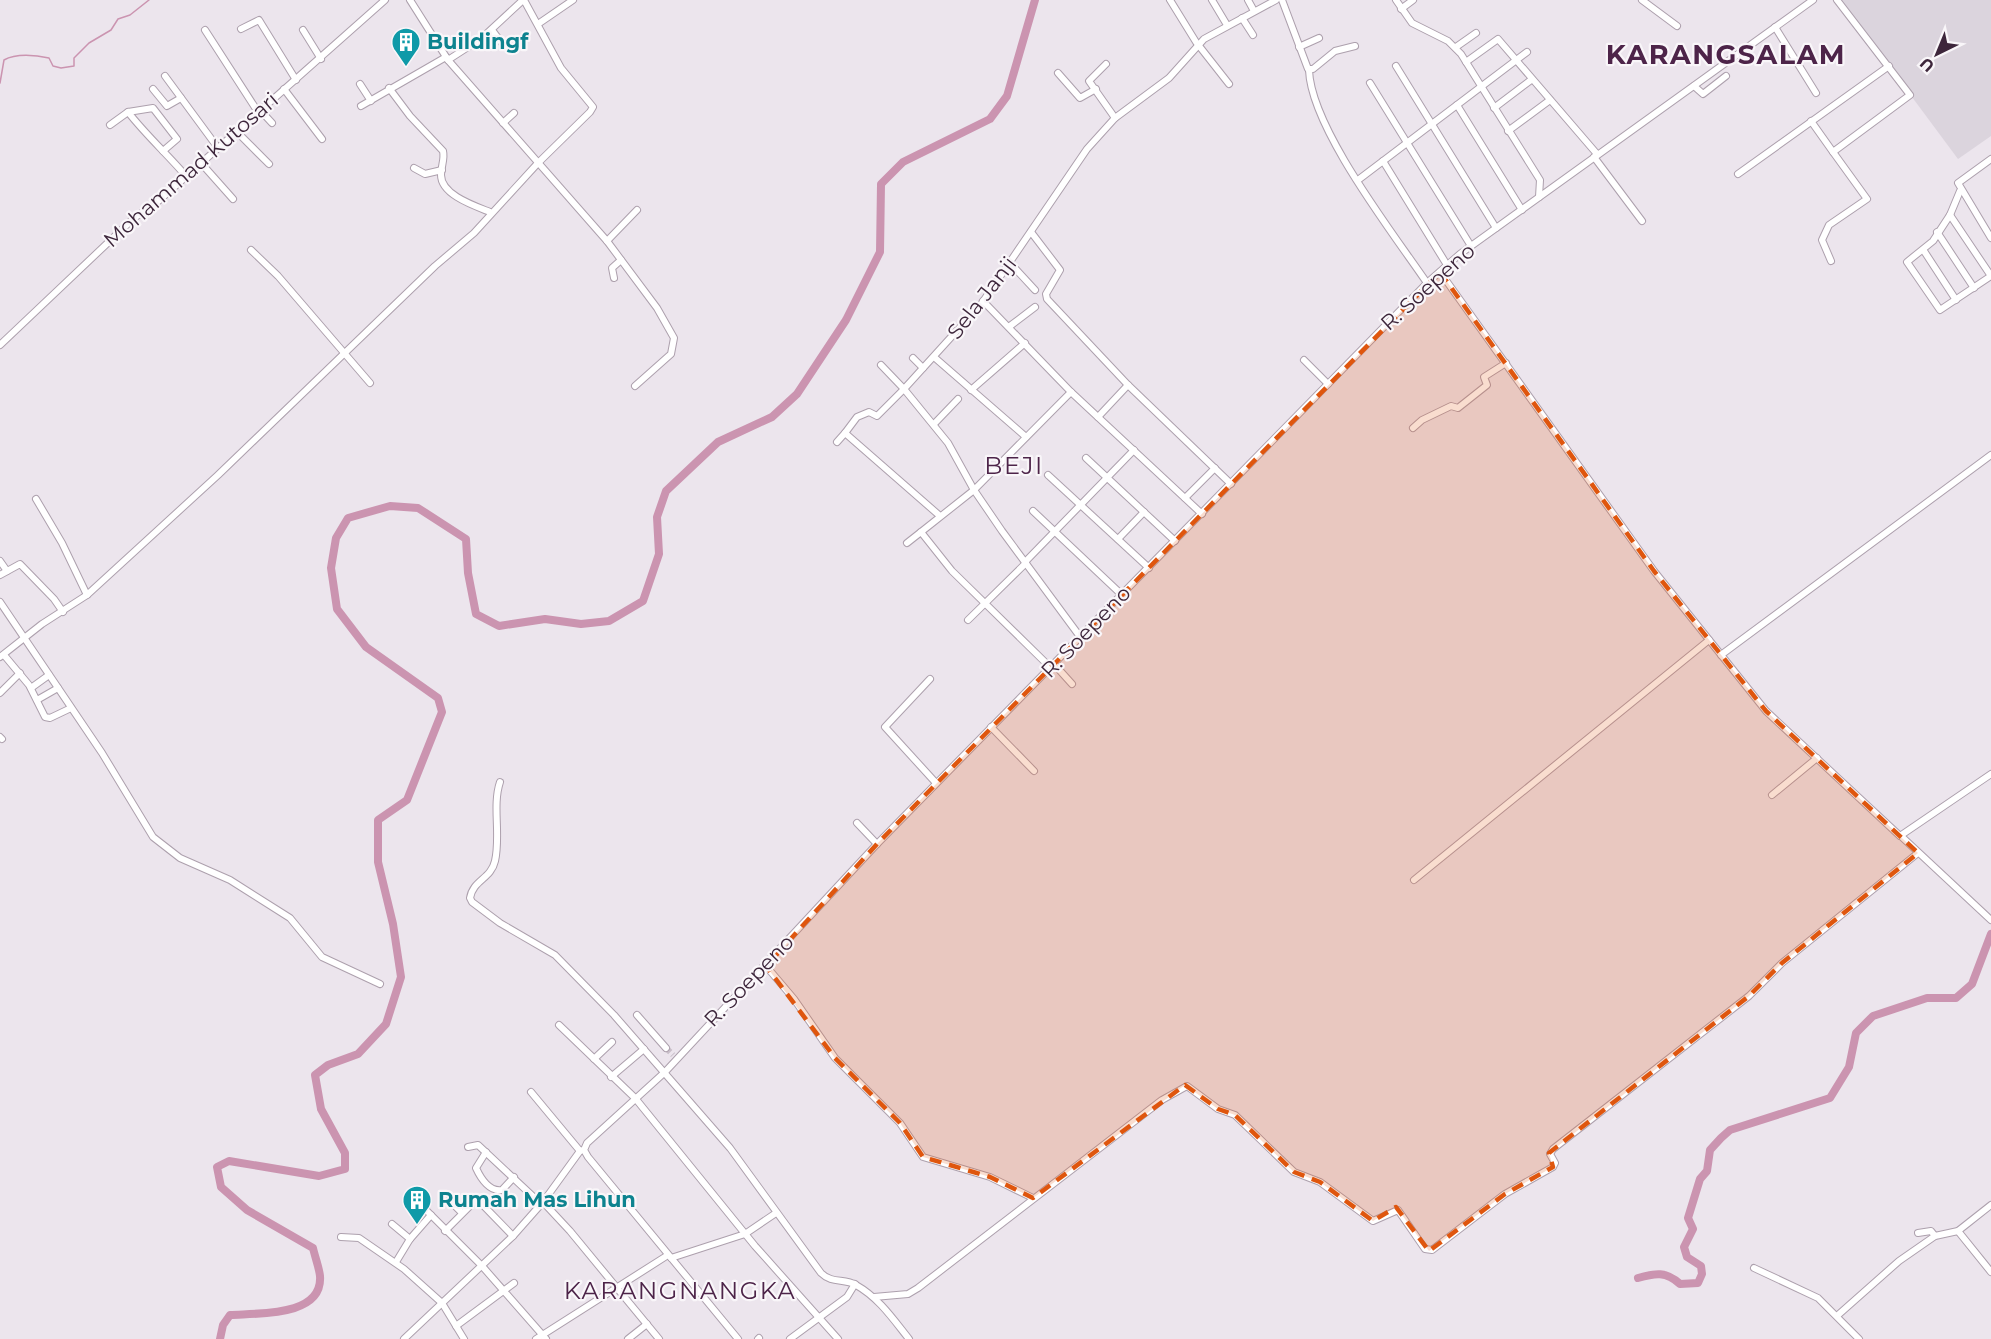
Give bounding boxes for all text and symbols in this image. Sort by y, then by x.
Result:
north arrow [1907,24,1967,84]
building icon: Buildingf [390,26,422,68]
place label: Buildingf [427,29,529,54]
district label: KARANGSALAM [1606,38,1846,71]
text: U [1916,53,1938,76]
street label: Mohammad Kutosari [98,87,283,252]
street label: R. Soepeno [1375,238,1480,335]
street label: Sela Janji [942,252,1022,344]
district label: BEJI [984,451,1044,480]
street label: R. Soepeno [1036,580,1136,683]
street label: R. Soepeno [699,929,799,1032]
building icon: Rumah Mas Lihun [401,1184,433,1226]
place label: Rumah Mas Lihun [438,1187,636,1212]
district label: KARANGNANGKA [564,1276,796,1305]

